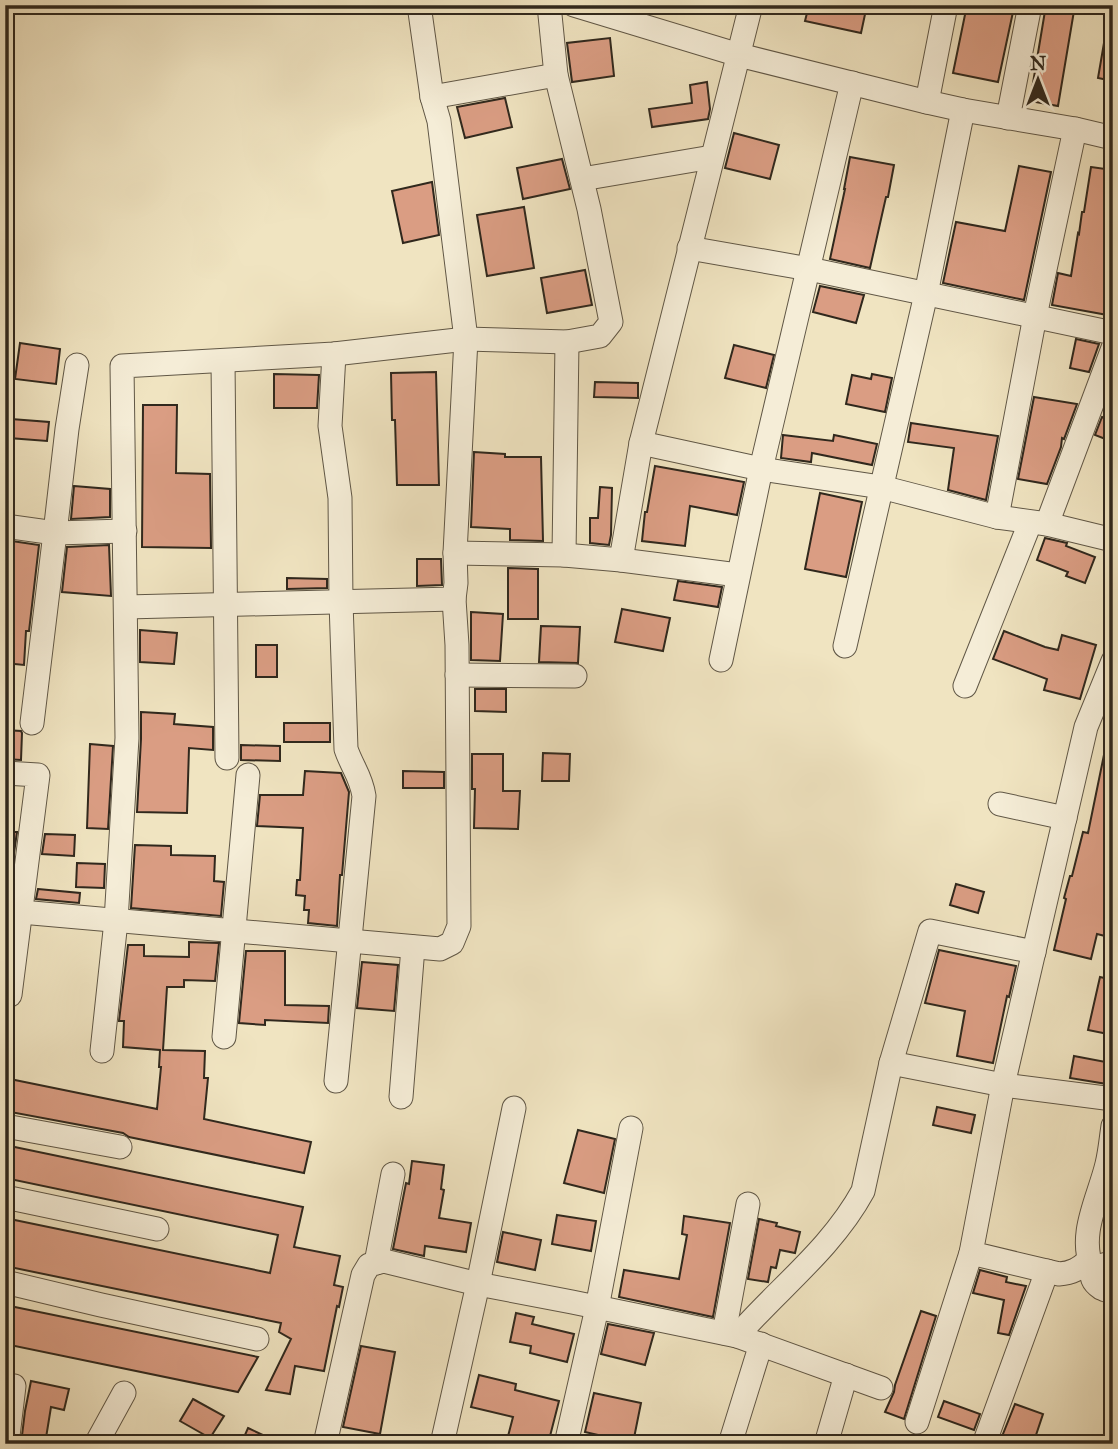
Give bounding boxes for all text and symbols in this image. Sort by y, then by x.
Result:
north arrow [1002,46,1072,116]
text: N [1030,52,1046,75]

